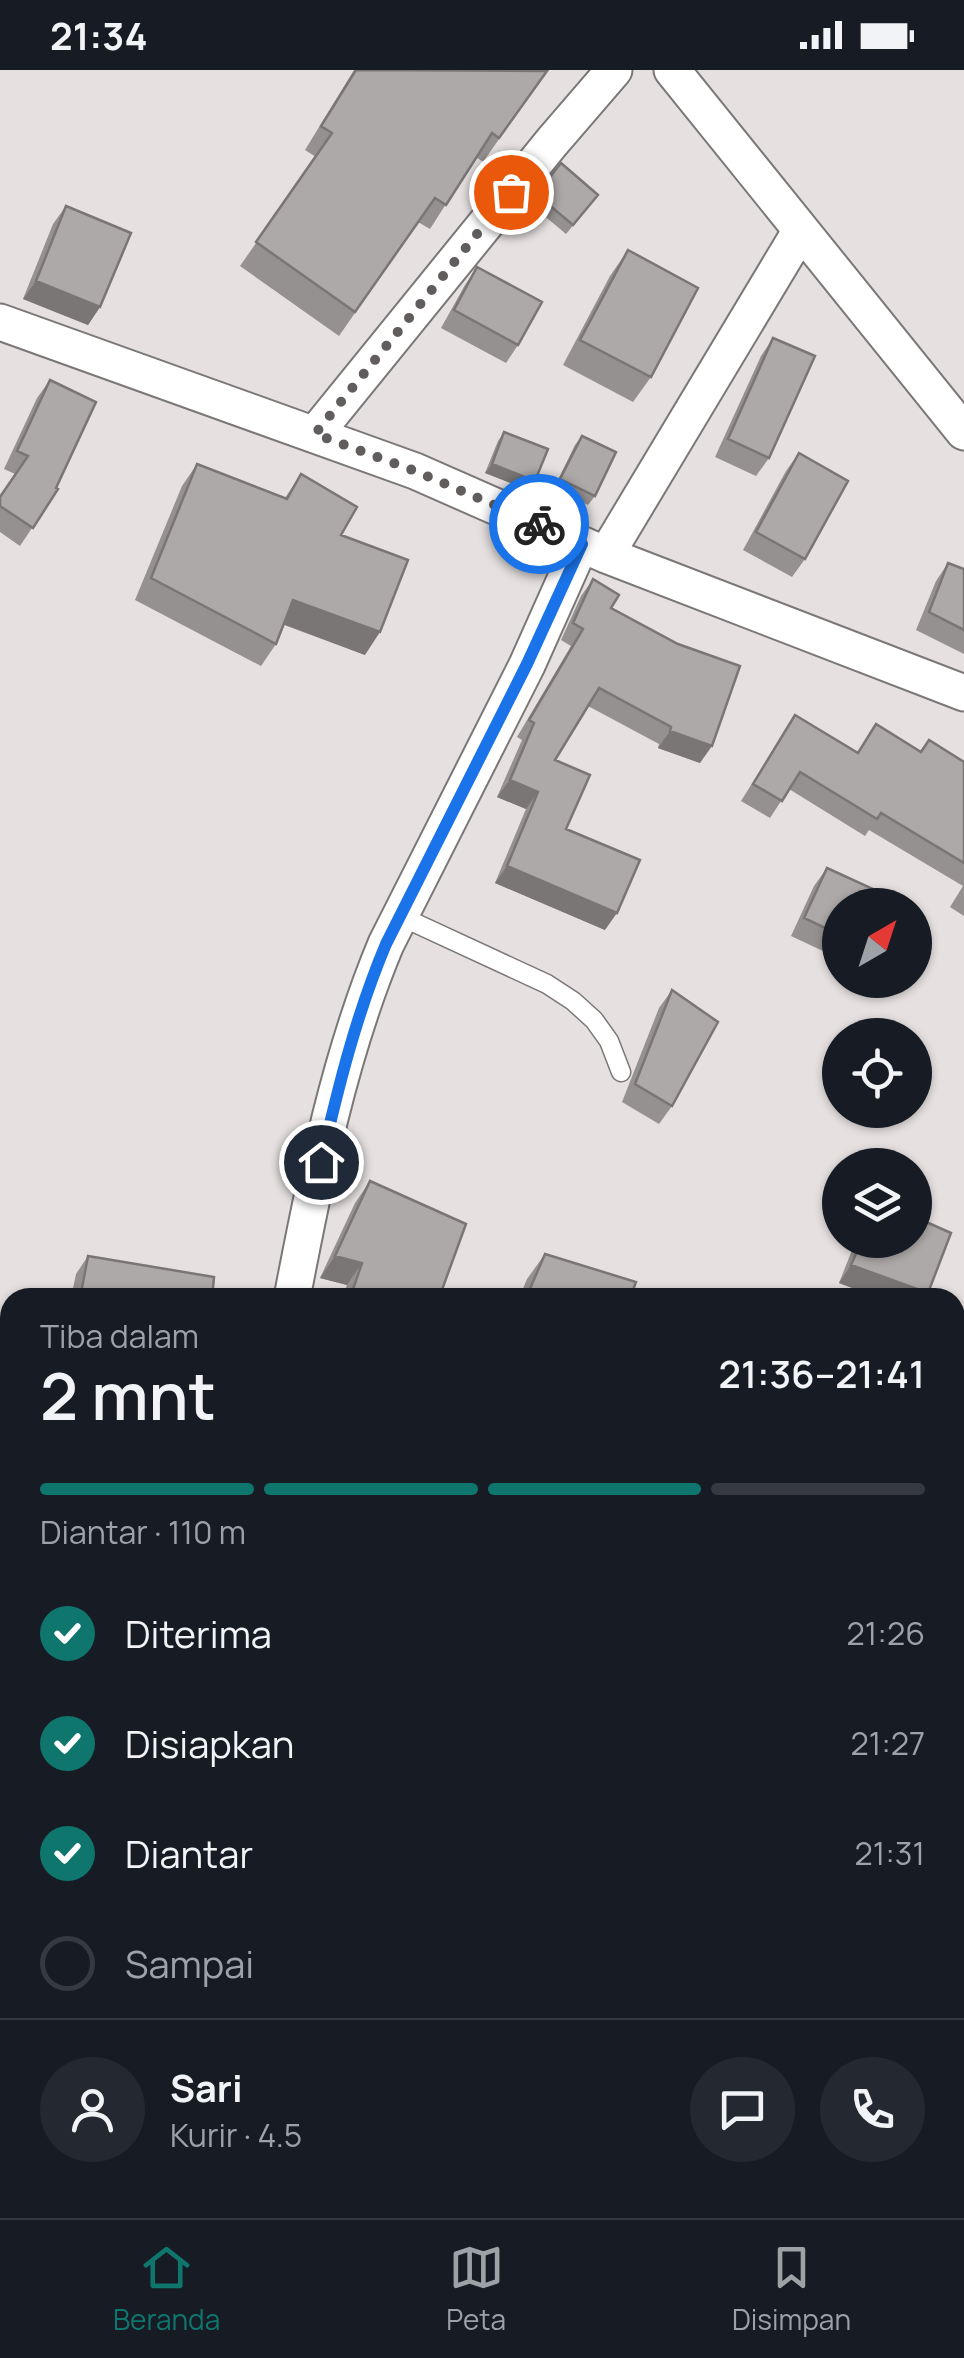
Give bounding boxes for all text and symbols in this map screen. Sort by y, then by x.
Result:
text: 21:34 [50,9,148,61]
pin [469,150,554,235]
icon: bag [484,165,539,220]
courier [489,474,589,574]
icon: bike [512,497,567,552]
north arrow [822,888,932,998]
map controls [822,888,932,1258]
button: locate [822,1018,932,1128]
pin [279,1120,364,1205]
icon: home [294,1135,349,1190]
button: layers [822,1148,932,1258]
text: Tiba dalam [40,1314,199,1358]
text: 21:36–21:41 [719,1347,925,1399]
text: 2 mnt [40,1351,216,1440]
text: Diantar · 110 m [40,1510,246,1554]
icon: check [40,1606,95,1661]
text: Diterima [125,1607,272,1659]
text: 21:26 [847,1611,925,1655]
icon: check [40,1716,95,1771]
text: Disiapkan [125,1717,294,1769]
text: 21:27 [850,1721,925,1765]
icon: check [40,1826,95,1881]
text: Diantar [125,1827,253,1879]
text: 21:31 [855,1831,925,1875]
text: Sampai [125,1937,254,1989]
button: person [40,2057,145,2162]
button: chat [690,2057,795,2162]
button: phone [820,2057,925,2162]
text: Sari [170,2061,243,2113]
text: Kurir · 4.5 [170,2113,302,2157]
tab: Beranda [113,2240,220,2338]
tab: Peta [446,2240,506,2338]
tab: Disimpan [732,2240,851,2338]

